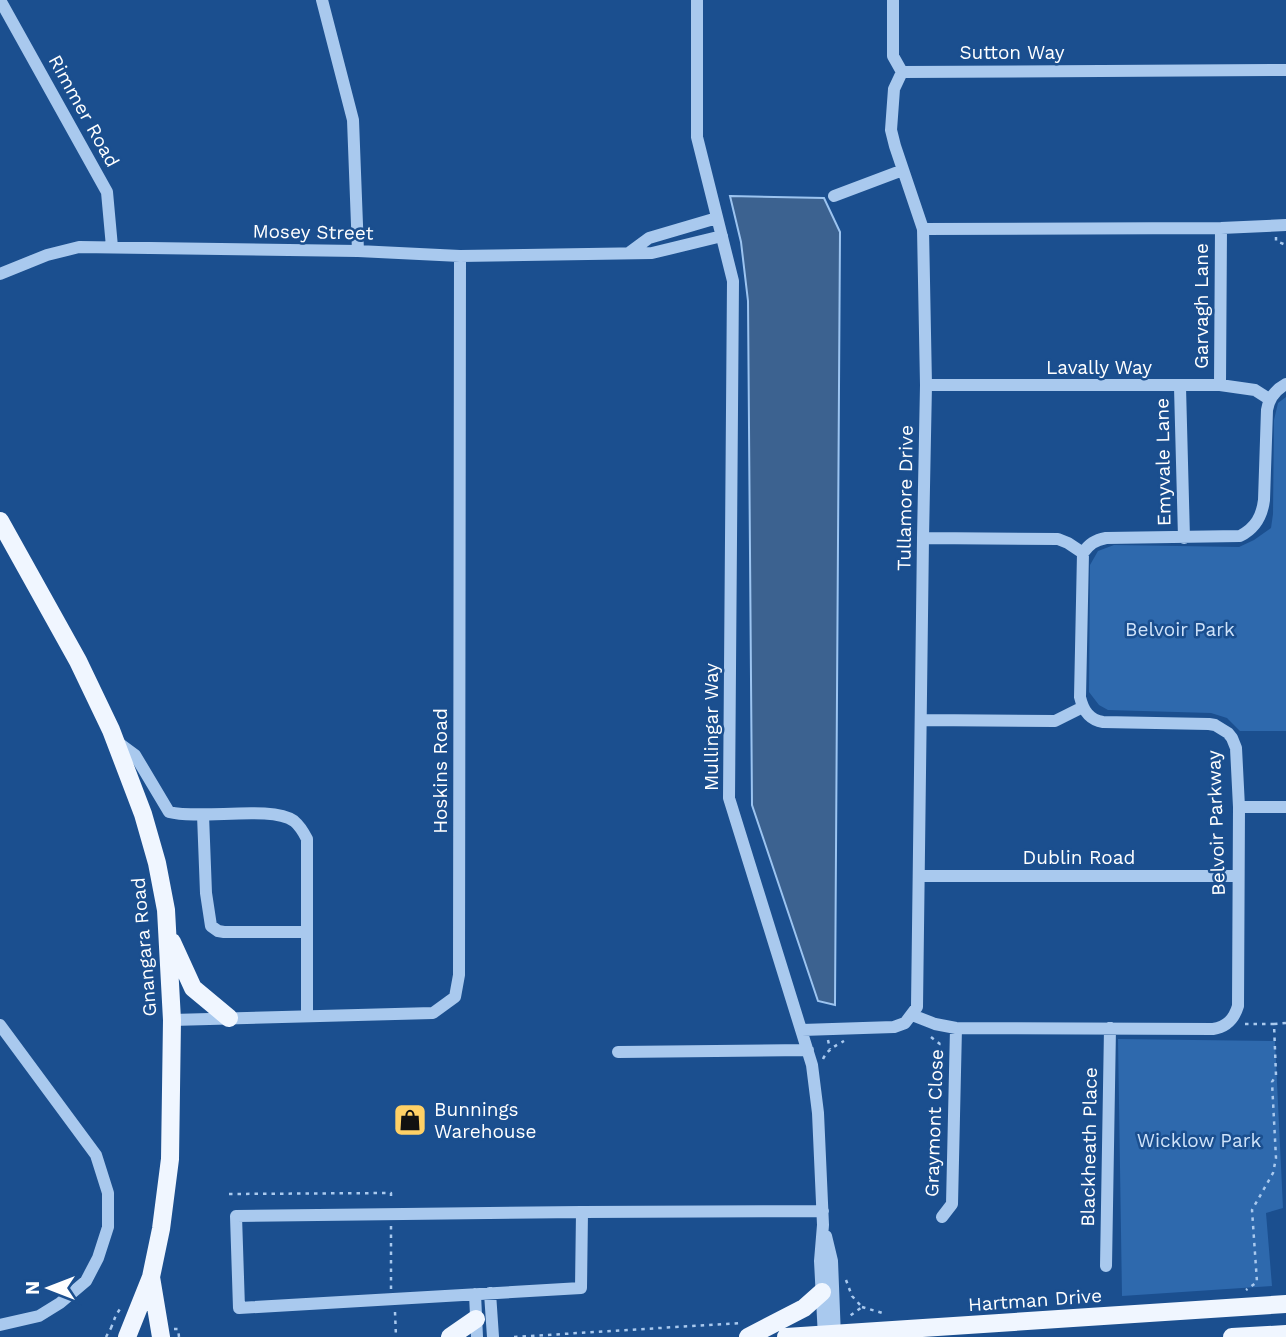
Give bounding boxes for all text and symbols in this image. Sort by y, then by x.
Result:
street label: Sutton Way [959,41,1065,64]
street label: Rimmer Road [44,51,124,171]
street label: Mosey Street [252,219,374,245]
street label: Garvagh Lane [1190,243,1213,369]
street label: Lavally Way [1046,356,1152,379]
street label: Emyvale Lane [1150,398,1176,526]
street label: Tullamore Drive [892,425,918,571]
park label: Belvoir Park [1125,618,1235,641]
street label: Mullingar Way [700,663,723,791]
street label: Hoskins Road [429,708,452,834]
street label: Belvoir Parkway [1202,750,1230,896]
street label: Dublin Road [1023,846,1135,869]
street label: Gnangara Road [126,876,162,1018]
street label: Graymont Close [920,1049,948,1197]
street label: Blackheath Place [1076,1067,1102,1227]
place label: Bunnings Warehouse [434,1098,537,1143]
shop icon: Bunnings Warehouse [391,1101,429,1139]
park label: Wicklow Park [1137,1129,1261,1152]
north arrow [14,1253,84,1323]
text: N [21,1281,44,1295]
street label: Hartman Drive [967,1284,1103,1316]

